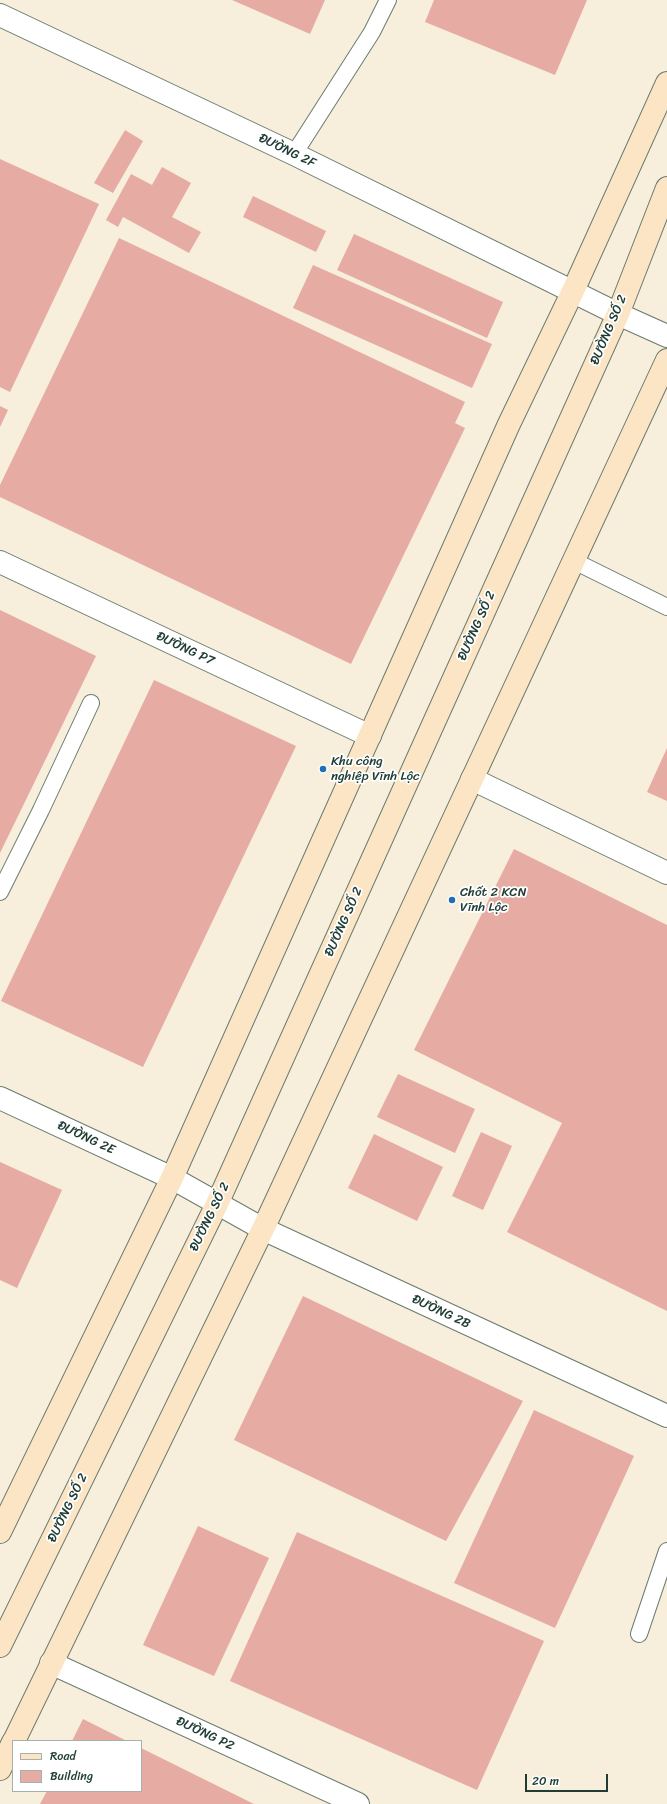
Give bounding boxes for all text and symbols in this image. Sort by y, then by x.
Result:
street label: ĐƯỜNG 2F [256,130,318,172]
street label: ĐƯỜNG SỐ 2 [587,293,631,367]
street label: ĐƯỜNG SỐ 2 [455,589,499,663]
street label: ĐƯỜNG P7 [153,629,217,669]
place label: Khu công nghiệp Vĩnh Lộc [331,754,420,785]
marker: Khu công nghiệp Vĩnh Lộc [318,764,328,774]
street label: ĐƯỜNG SỐ 2 [322,885,366,959]
place label: Chốt 2 KCN Vĩnh Lộc [460,885,527,916]
marker: Chốt 2 KCN Vĩnh Lộc [447,895,457,905]
street label: ĐƯỜNG 2E [55,1118,117,1158]
street label: ĐƯỜNG SỐ 2 [187,1180,233,1254]
street label: ĐƯỜNG 2B [409,1292,473,1332]
street label: ĐƯỜNG SỐ 2 [45,1471,91,1545]
street label: ĐƯỜNG P2 [173,1714,237,1754]
legend [12,1740,142,1792]
text: Road [50,1745,76,1767]
text: Building [50,1765,93,1787]
scale bar [527,1766,610,1792]
text: 20 m [532,1770,559,1792]

